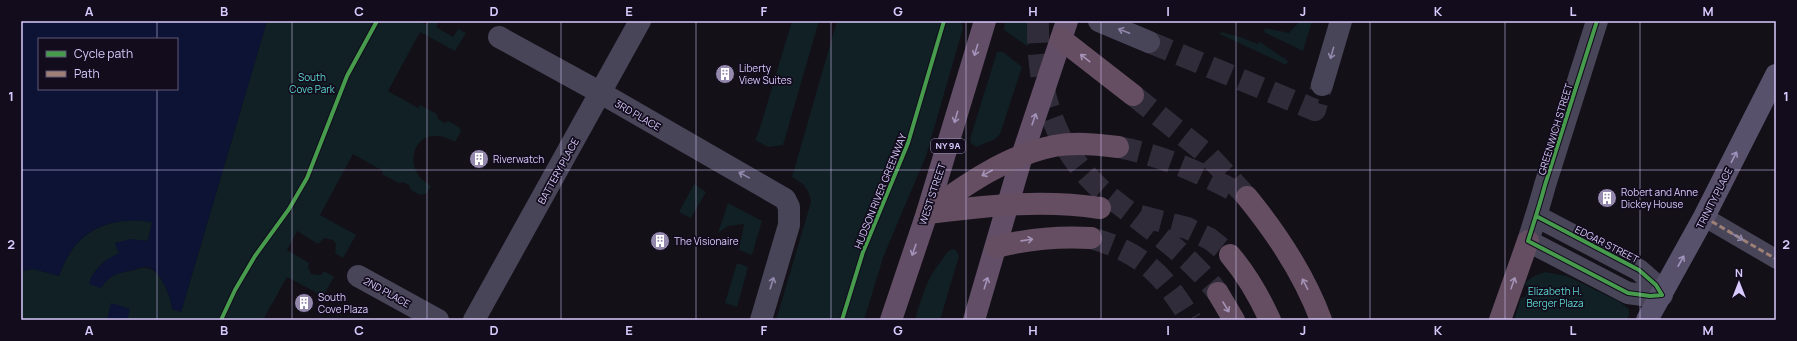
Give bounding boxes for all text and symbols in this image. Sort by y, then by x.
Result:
text: A [85,2,94,20]
text: B [220,2,228,20]
text: C [354,2,364,20]
text: D [489,2,499,20]
text: E [625,2,633,20]
text: F [761,2,768,20]
text: G [893,2,903,20]
text: H [1028,2,1038,20]
text: I [1166,2,1170,20]
text: J [1300,2,1306,20]
text: K [1434,2,1443,20]
text: L [1570,2,1577,20]
text: M [1702,2,1714,20]
one-way arrow [1118,27,1130,35]
legend [38,38,178,90]
one-way arrow [972,43,979,56]
text: Cycle path [74,45,133,62]
one-way arrow [1328,46,1335,59]
one-way arrow [1080,54,1091,63]
place label: Liberty View Suites [739,61,792,87]
building icon: Liberty View Suites [714,63,736,85]
text: Path [74,65,100,82]
park label: South Cove Park [289,70,336,96]
street label: GREENWICH STREET [1534,81,1576,177]
text: 1 [8,87,14,105]
text: 1 [1783,87,1789,105]
street label: 3RD PLACE [613,96,664,134]
one-way arrow [952,110,960,123]
one-way arrow [1031,113,1039,125]
street label: HUDSON RIVER GREENWAY [850,131,910,251]
street label: BATTERY PLACE [534,135,582,207]
road number: NY 9A [931,139,965,153]
building icon: Riverwatch [468,148,490,170]
one-way arrow [1731,151,1739,163]
place label: Riverwatch [493,152,544,166]
street label: WEST STREET [915,161,949,227]
street label: TRINITY PLACE [1692,165,1736,231]
one-way arrow [738,170,750,178]
one-way arrow [981,170,993,178]
place label: Robert and Anne Dickey House [1621,185,1698,211]
building icon: Robert and Anne Dickey House [1596,187,1618,209]
street label: EDGAR STREET [1573,222,1641,266]
building icon: The Visionaire [649,230,671,252]
one-way arrow [1732,233,1744,241]
place label: The Visionaire [674,234,739,248]
text: 2 [7,235,15,253]
text: 2 [1782,235,1790,253]
one-way arrow [1020,236,1033,244]
one-way arrow [909,244,917,256]
one-way arrow [1678,255,1685,267]
north arrow [1719,263,1759,303]
text: N [1735,265,1743,280]
street label: 2ND PLACE [361,273,413,311]
one-way arrow [769,276,776,289]
one-way arrow [983,277,990,290]
one-way arrow [1510,278,1518,290]
one-way arrow [1301,279,1309,291]
park label: Elizabeth H. Berger Plaza [1526,284,1584,310]
place label: South Cove Plaza [318,290,368,316]
building icon: South Cove Plaza [293,292,315,314]
one-way arrow [1223,301,1231,313]
text: A [85,321,94,339]
text: B [220,321,228,339]
text: C [354,321,364,339]
text: D [489,321,499,339]
text: E [625,321,633,339]
text: F [761,321,768,339]
text: G [893,321,903,339]
text: H [1028,321,1038,339]
text: I [1166,321,1170,339]
text: J [1300,321,1306,339]
text: K [1434,321,1443,339]
text: L [1570,321,1577,339]
text: M [1702,321,1714,339]

